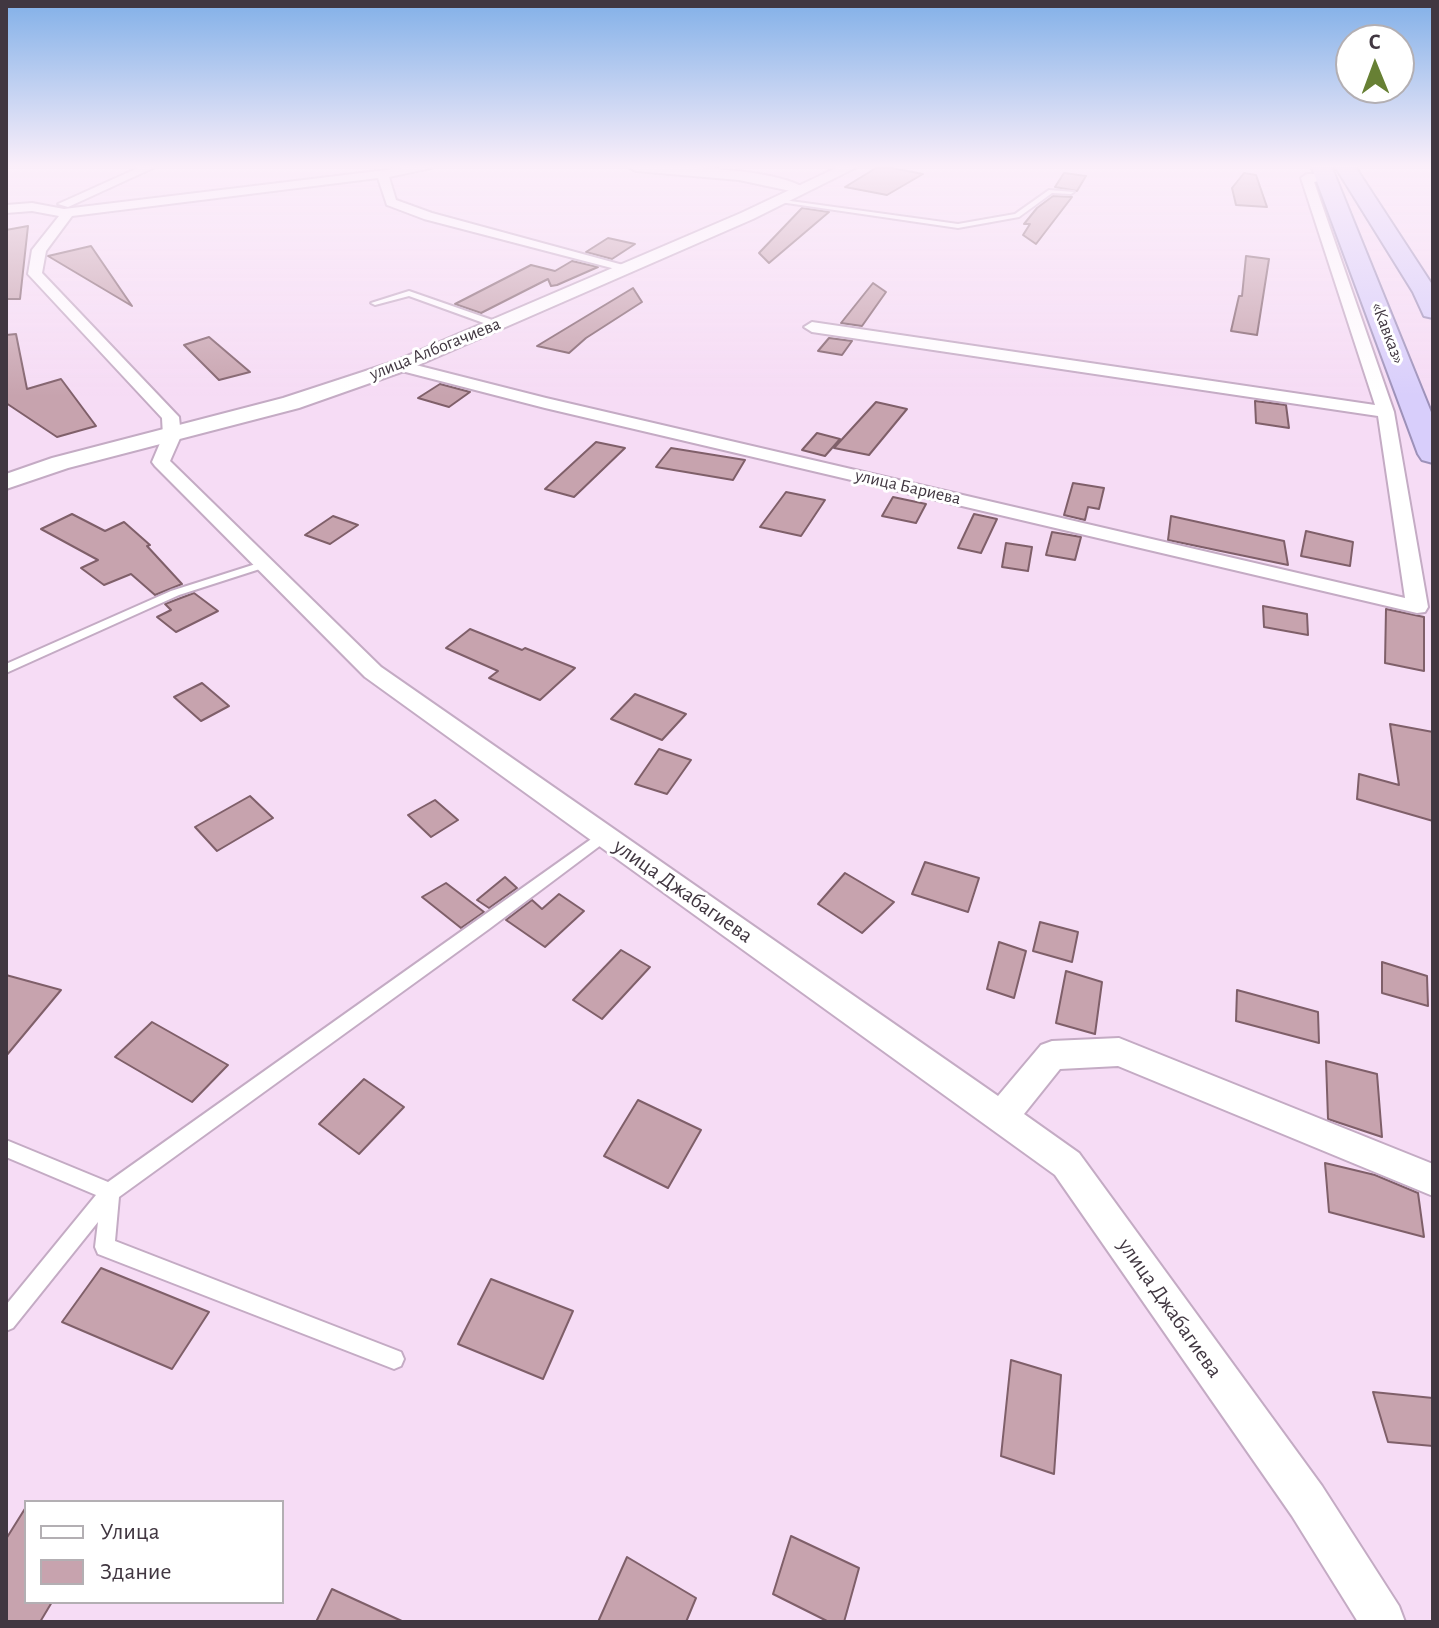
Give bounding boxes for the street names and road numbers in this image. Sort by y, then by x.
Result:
street label: «Кавказ» [1366,299,1410,367]
street label: улица Албогачиева [366,313,504,385]
street label: улица Бариева [853,464,963,510]
street label: улица Джабагиева [608,833,758,949]
street label: улица Джабагиева [1112,1233,1228,1383]

